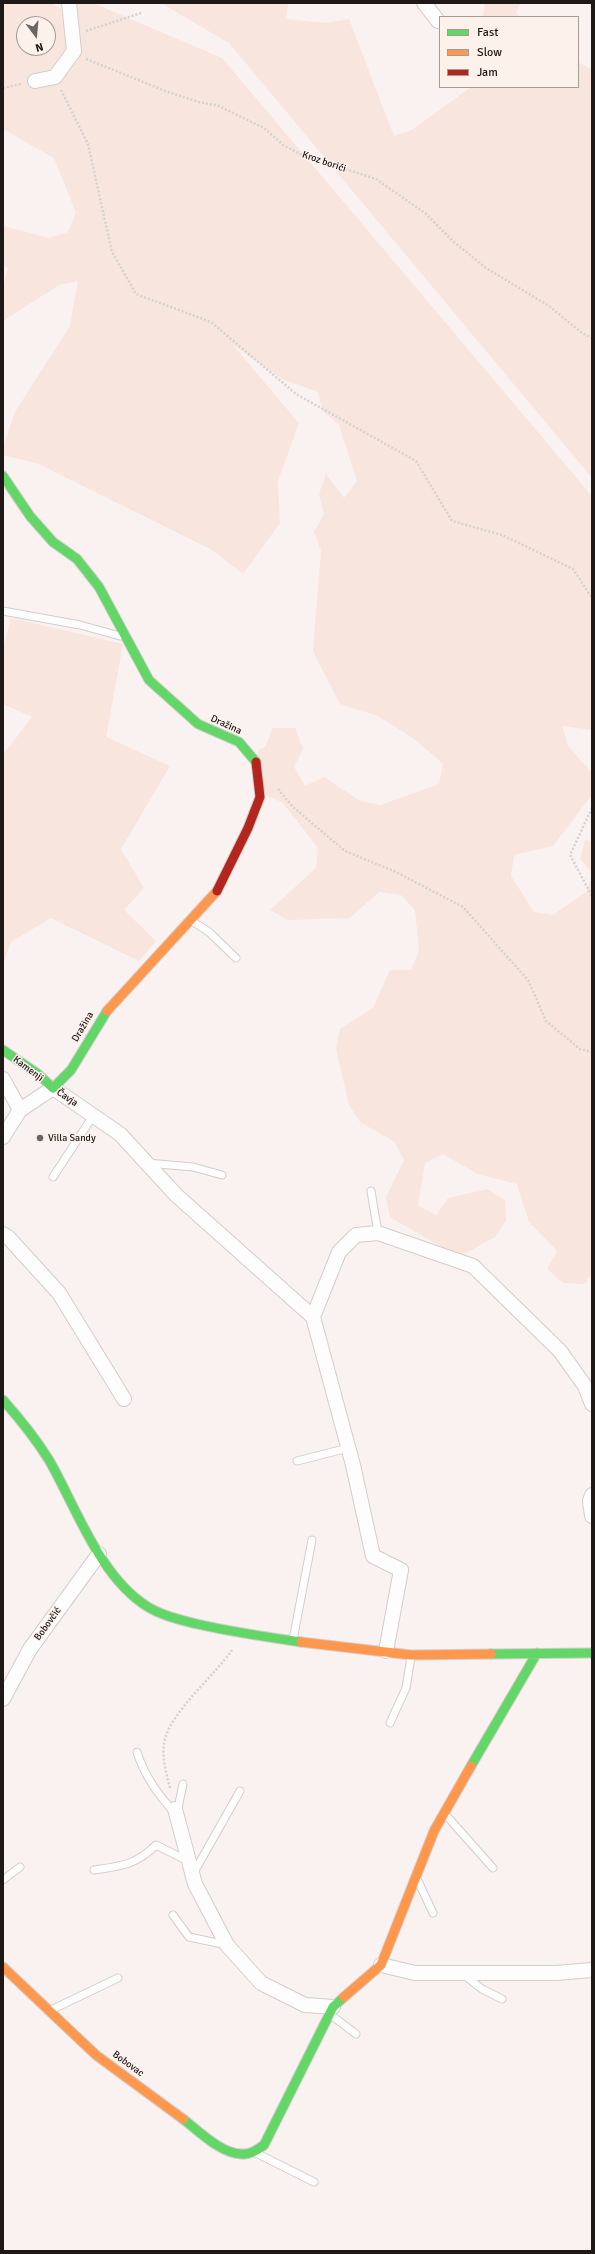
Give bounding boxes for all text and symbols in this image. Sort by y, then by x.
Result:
north arrow [16,16,56,56]
legend [439,16,579,88]
text: Fast [477,25,498,40]
text: N [34,40,45,54]
text: Slow [477,45,502,60]
text: Jam [477,65,498,80]
street label: Kroz borići [300,149,348,175]
street label: Dražina [209,713,243,737]
street label: Dražina [70,1010,96,1044]
street label: Kamenji [10,1054,46,1084]
street label: Čavja [54,1087,80,1109]
place label: Villa Sandy [48,1132,96,1144]
marker: Villa Sandy [35,1133,45,1143]
street label: Bobovčić [32,1605,64,1643]
street label: Bobovac [110,2049,146,2079]

